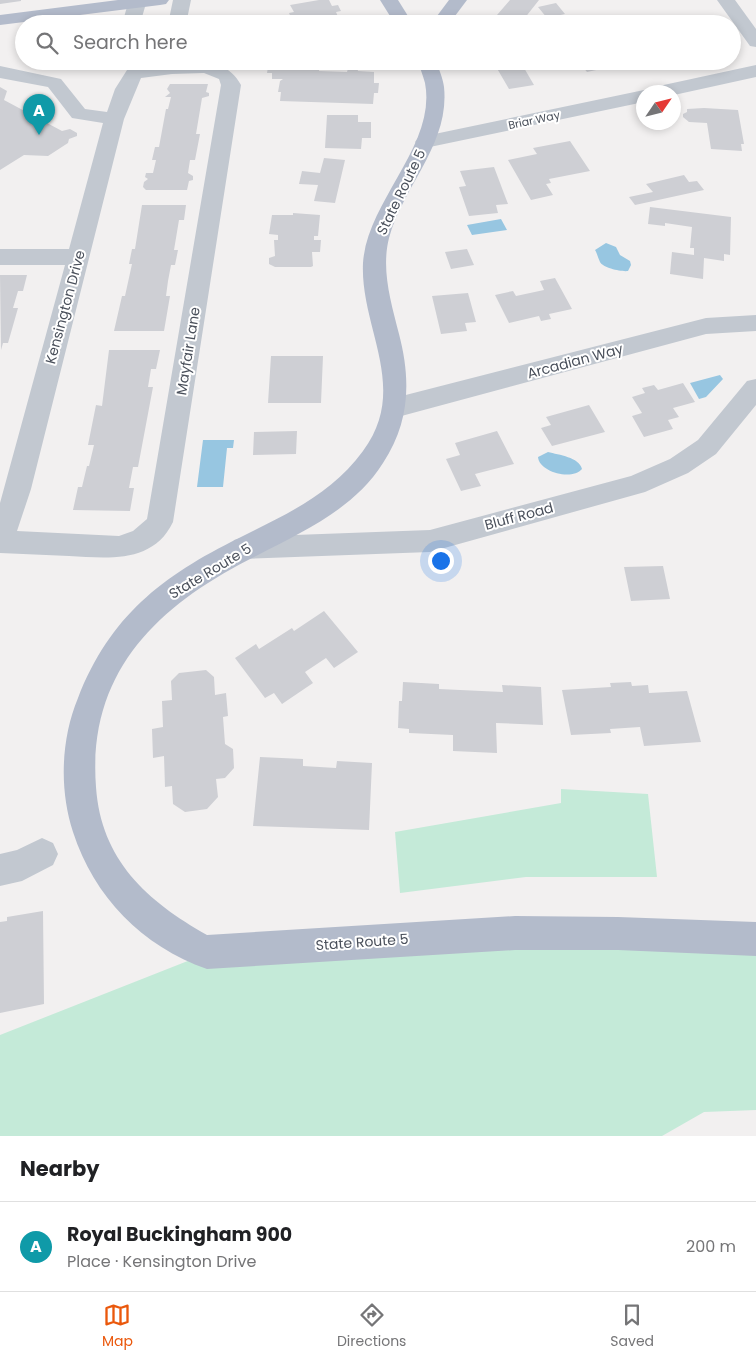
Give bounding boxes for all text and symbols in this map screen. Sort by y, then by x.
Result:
search box [15,15,741,70]
icon: search [33,29,61,57]
text: Search here [73,29,187,56]
north arrow [636,85,681,130]
pin: A [23,94,55,135]
street label: Briar Way [507,107,562,133]
street label: State Route 5 [372,146,430,238]
street label: Kensington Drive [40,248,90,366]
street label: Mayfair Lane [171,305,205,397]
street label: Arcadian Way [525,339,625,383]
street label: Bluff Road [482,497,556,535]
street label: State Route 5 [165,538,255,604]
your location [428,548,454,574]
street label: State Route 5 [315,929,409,955]
text: Nearby [20,1154,100,1183]
text: Royal Buckingham 900 [67,1221,292,1248]
text: A [30,1235,42,1258]
text: 200 m [686,1235,736,1258]
text: Place · Kensington Drive [67,1250,256,1273]
tab: Map [102,1301,133,1352]
tab: Directions [337,1301,406,1352]
tab: Saved [610,1301,654,1352]

